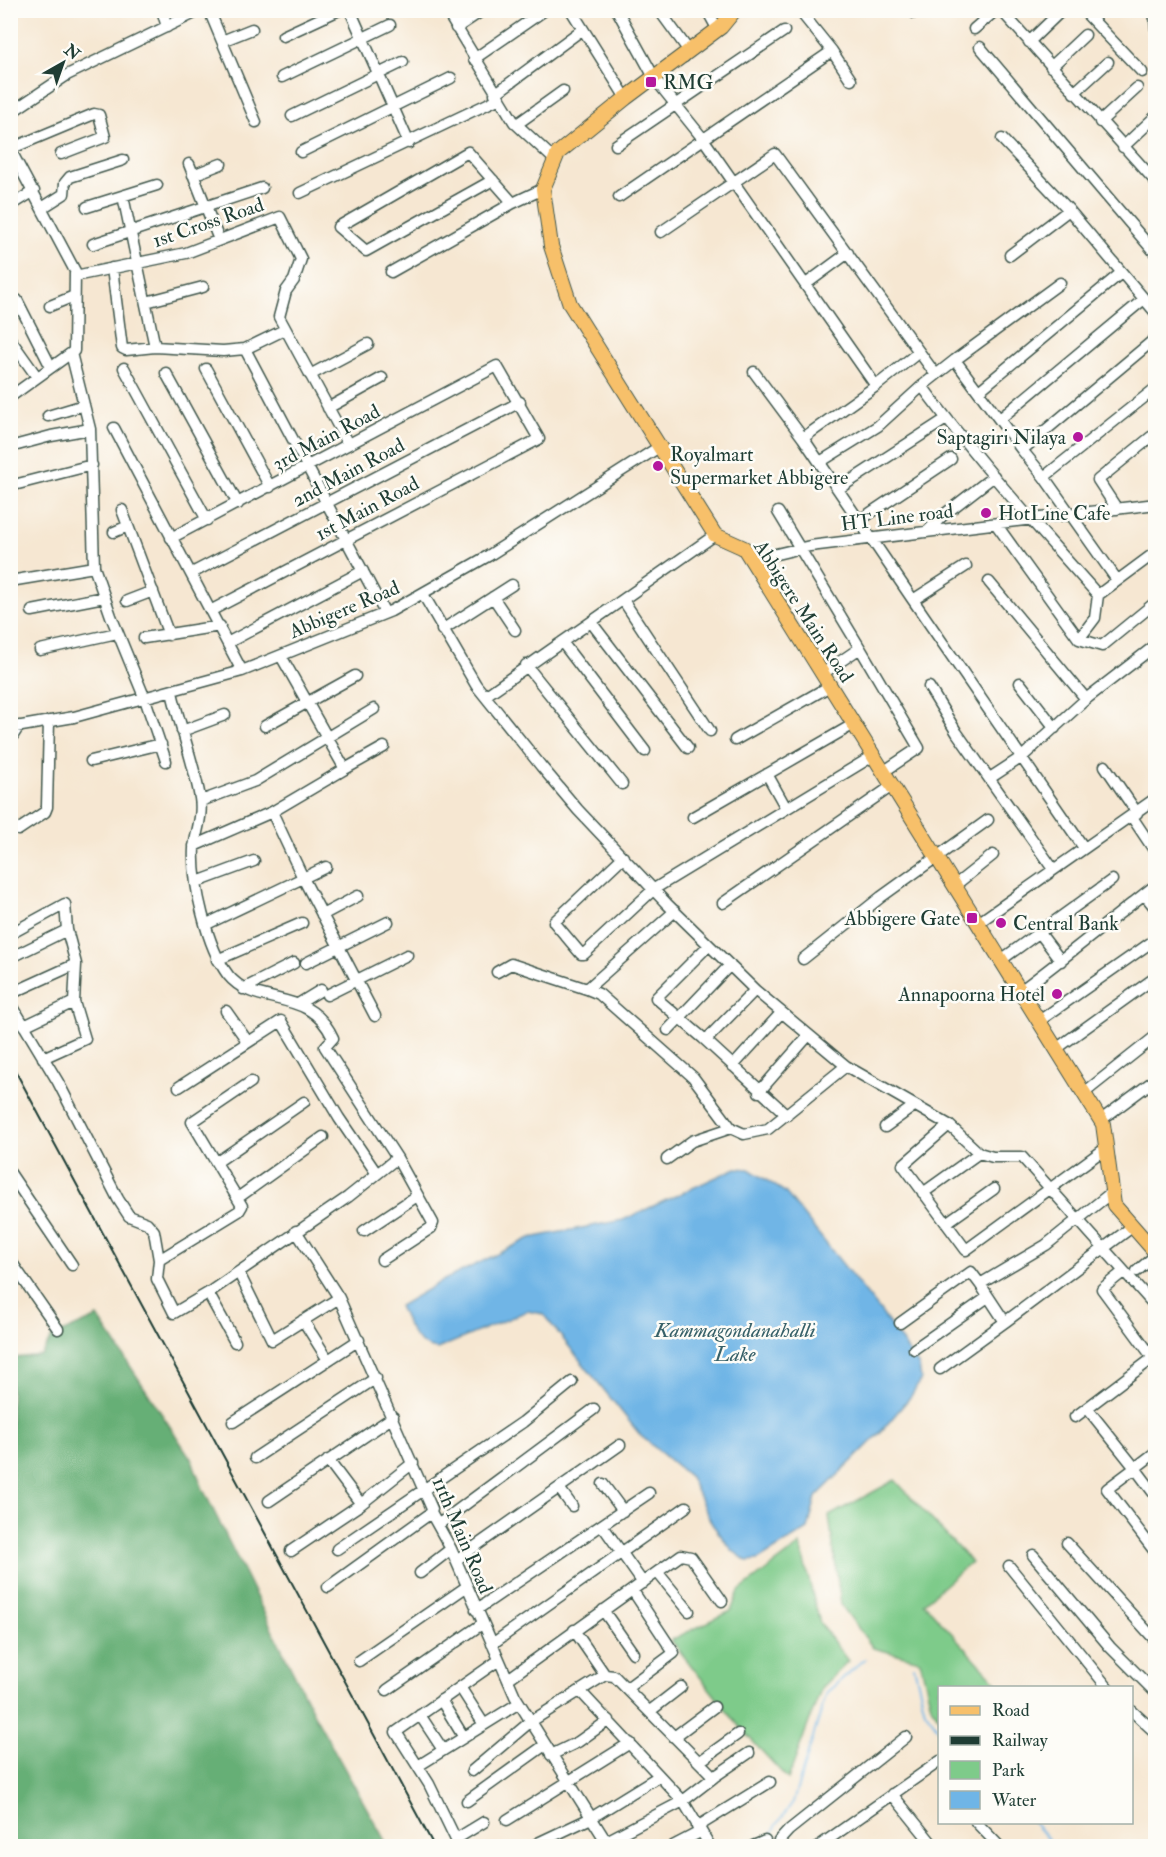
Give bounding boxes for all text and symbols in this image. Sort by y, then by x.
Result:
north arrow [33,33,93,93]
text: N [59,39,84,65]
place label: RMG [663,70,713,95]
marker: RMG [644,75,658,89]
street label: 1st Cross Road [149,192,267,253]
street label: 3rd Main Road [268,399,384,476]
place label: Saptagiri Nilaya [936,425,1067,451]
marker: Saptagiri Nilaya [1071,430,1085,444]
street label: 2nd Main Road [288,432,409,512]
place label: Royalmart Supermarket Abbigere [670,442,848,491]
marker: Royalmart Supermarket Abbigere [651,459,665,473]
street label: 1st Main Road [311,471,423,546]
street label: HT Line road [839,498,955,537]
place label: HotLine Cafe [998,501,1110,526]
marker: HotLine Cafe [979,506,993,520]
street label: Abbigere Main Road [748,534,859,687]
street label: Abbigere Road [284,575,403,644]
place label: Abbigere Gate [843,906,960,931]
marker: Abbigere Gate [965,911,979,925]
place label: Central Bank [1013,911,1119,936]
marker: Central Bank [994,916,1008,930]
place label: Annapoorna Hotel [897,982,1045,1008]
marker: Annapoorna Hotel [1050,987,1064,1001]
water label: Kammagondanahalli Lake [654,1317,816,1368]
street label: 11th Main Road [427,1473,498,1598]
legend [938,1686,1133,1824]
text: Road [992,1699,1030,1722]
text: Railway [992,1729,1049,1752]
text: Park [992,1759,1025,1782]
text: Water [991,1789,1036,1812]

